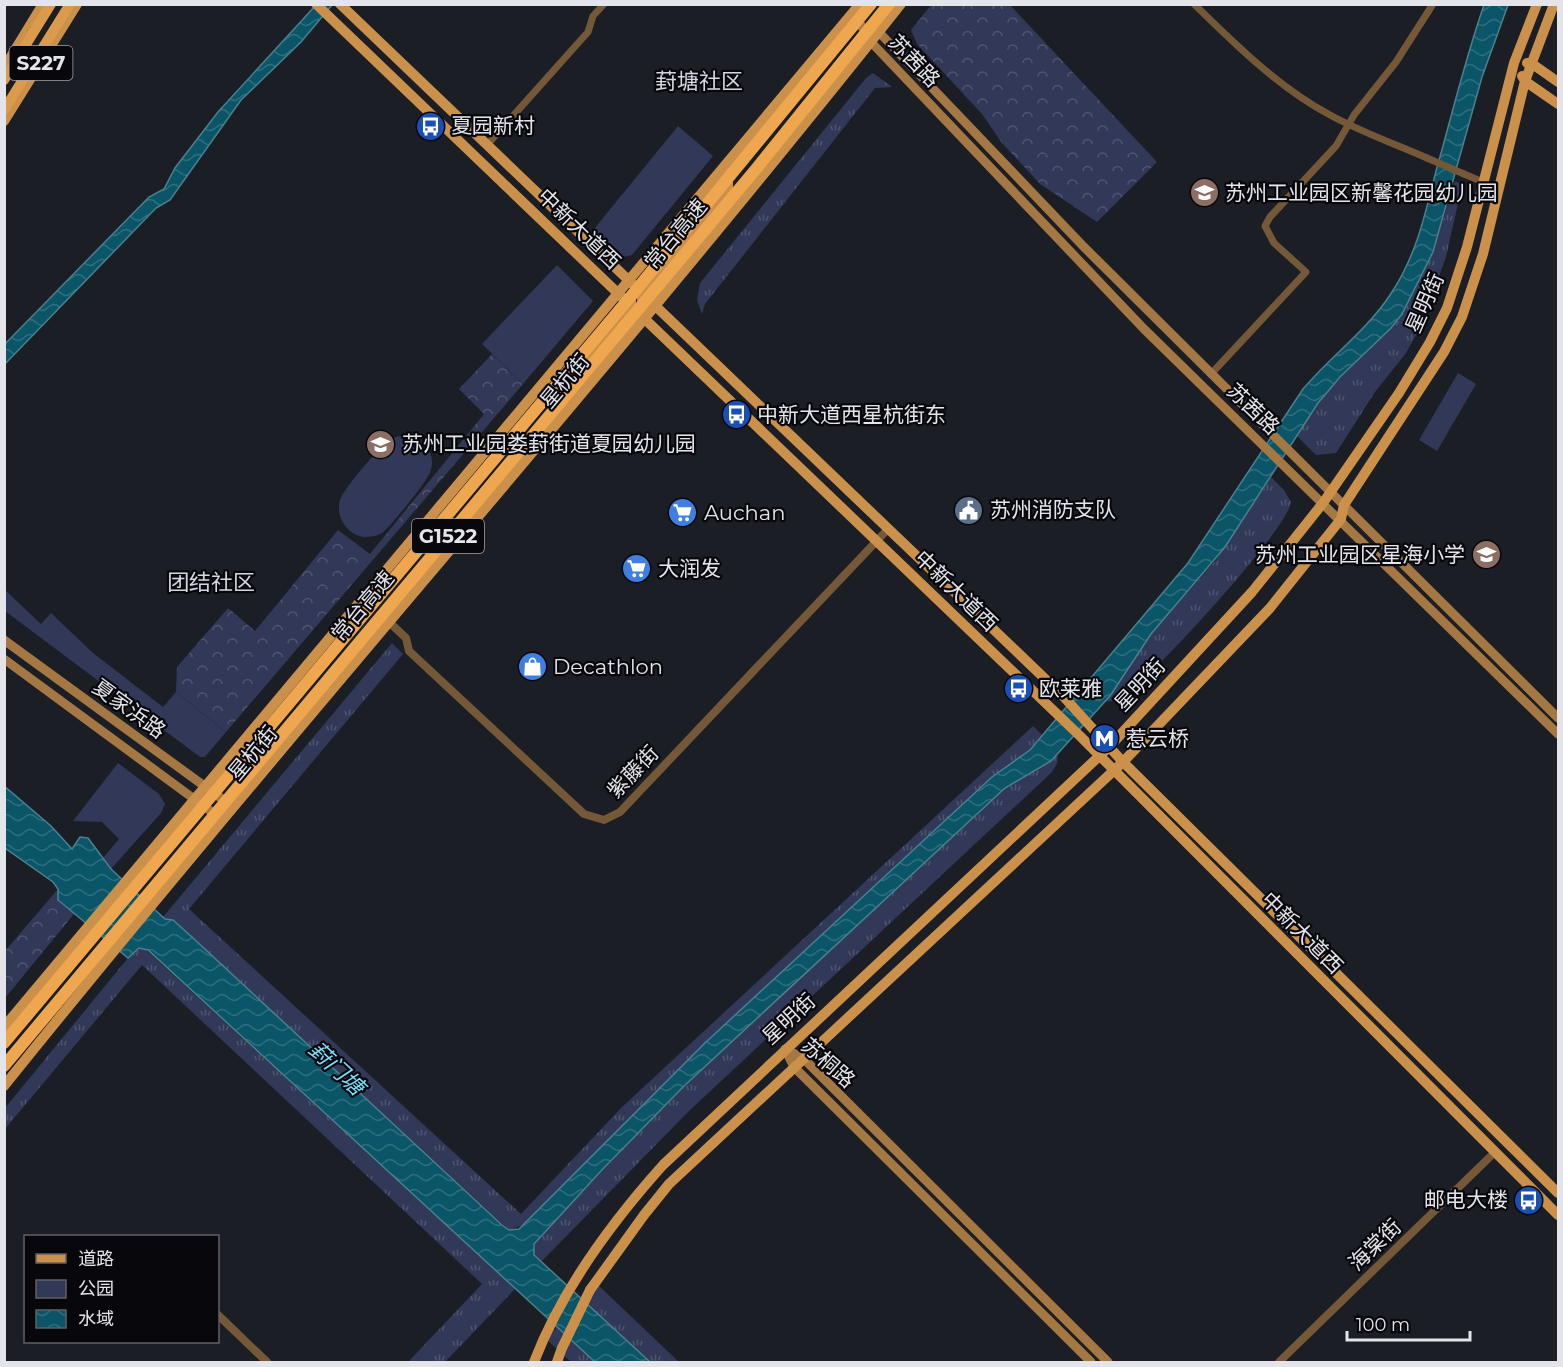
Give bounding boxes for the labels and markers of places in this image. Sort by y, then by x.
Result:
bus stop icon: 夏园新村 [414,110,446,142]
place label: 夏园新村 [451,113,535,138]
school or university icon: 苏州工业园区新馨花园幼儿园 [1188,177,1220,209]
place label: 苏州工业园区新馨花园幼儿园 [1225,180,1498,205]
bus stop icon: 中新大道西星杭街东 [720,399,752,431]
place label: 中新大道西星杭街东 [757,402,946,427]
school or university icon: 苏州工业园娄葑街道夏园幼儿园 [365,428,397,460]
place label: 苏州工业园娄葑街道夏园幼儿园 [402,431,696,456]
public building icon: 苏州消防支队 [953,494,985,526]
supermarket icon: Auchan [667,497,699,529]
place label: 苏州消防支队 [990,497,1116,522]
place label: Auchan [704,500,785,525]
school or university icon: 苏州工业园区星海小学 [1470,539,1502,571]
place label: 苏州工业园区星海小学 [1255,542,1465,567]
supermarket icon: 大润发 [621,553,653,585]
place label: 大润发 [658,556,721,581]
shop icon: Decathlon [516,651,548,683]
place label: Decathlon [553,654,663,679]
bus stop icon: 欧莱雅 [1002,673,1034,705]
place label: 欧莱雅 [1039,676,1102,701]
metro station icon: 惹云桥 [1089,723,1121,755]
place label: 惹云桥 [1126,726,1189,751]
bus stop icon: 邮电大楼 [1513,1184,1545,1216]
place label: 邮电大楼 [1424,1187,1508,1212]

